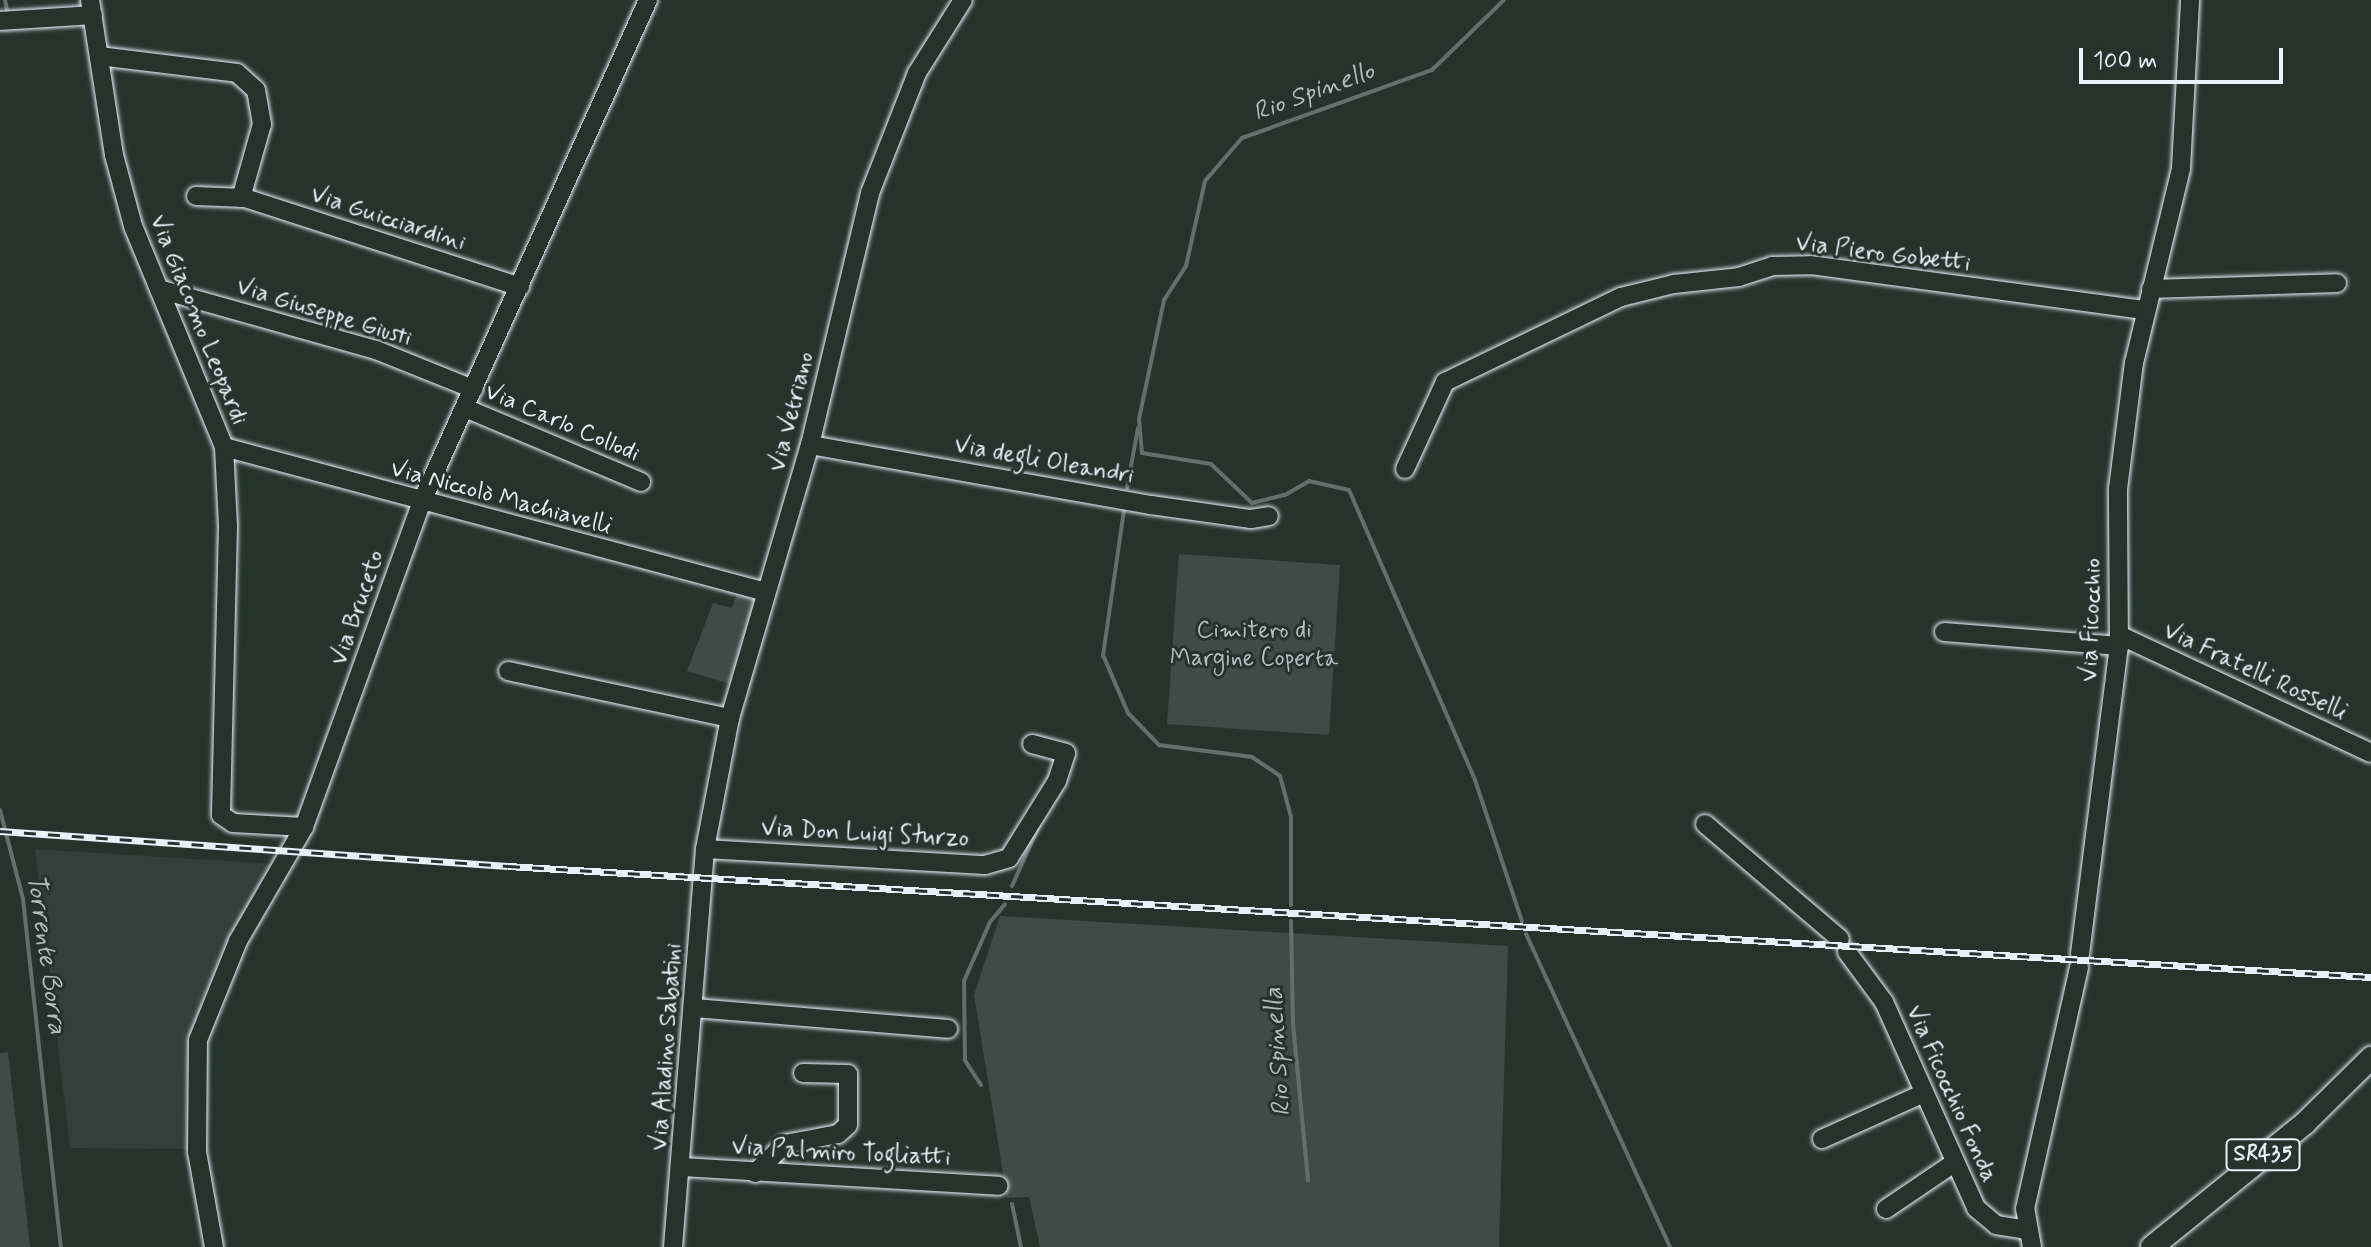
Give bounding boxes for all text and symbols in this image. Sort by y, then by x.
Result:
scale bar [2083,32,2287,82]
text: 100 m [2093,46,2157,77]
water label: Rio Spinello [1250,57,1378,129]
street label: Via Guicciardini [308,181,468,257]
street label: Via Giacomo Leopardi [143,211,253,429]
street label: Via Piero Gobetti [1795,229,1971,279]
street label: Via Giuseppe Giusti [234,273,414,353]
street label: Via Vetriano [763,347,821,477]
street label: Via Carlo Collodi [481,378,643,468]
street label: Via degli Oleandri [952,431,1136,491]
street label: Via Niccolò Machiavelli [387,455,615,541]
street label: Via Bruceto [325,548,391,668]
street label: Via Ficocchio [2075,558,2109,682]
park label: Cimitero di Margine Coperta [1165,617,1343,673]
street label: Via Fratelli Rosselli [2160,617,2350,727]
street label: Via Don Luigi Sturzo [759,814,971,854]
water label: Torrente Borra [18,872,72,1036]
street label: Via Aladino Sabatini [645,942,689,1152]
water label: Rio Spinella [1259,986,1299,1118]
street label: Via Ficocchio Fonda [1899,1001,2003,1187]
street label: Via Palmiro Togliatti [732,1133,950,1173]
road number: SR435 [2225,1137,2301,1173]

